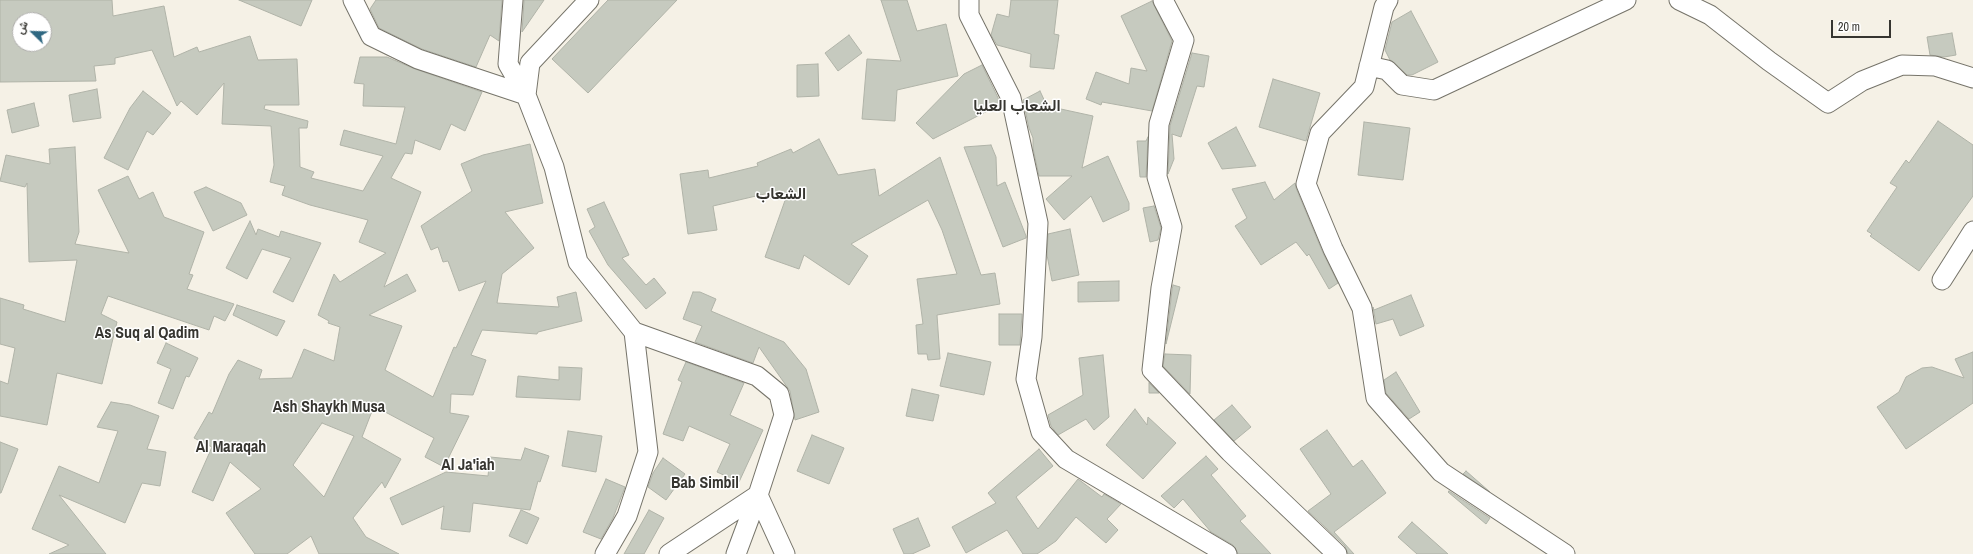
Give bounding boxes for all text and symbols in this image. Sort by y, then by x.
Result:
north arrow [12,12,52,52]
scale bar [1833,12,1893,38]
text: ش [13,19,31,37]
text: 20 m [1838,19,1860,35]
district label: الشعاب العليا [973,97,1061,117]
district label: الشعاب [756,185,806,205]
district label: As Suq al Qadim [95,324,199,344]
district label: Ash Shaykh Musa [273,398,385,418]
district label: Al Maraqah [196,438,266,458]
district label: Al Ja'iah [441,456,495,476]
district label: Bab Simbil [671,474,739,494]

